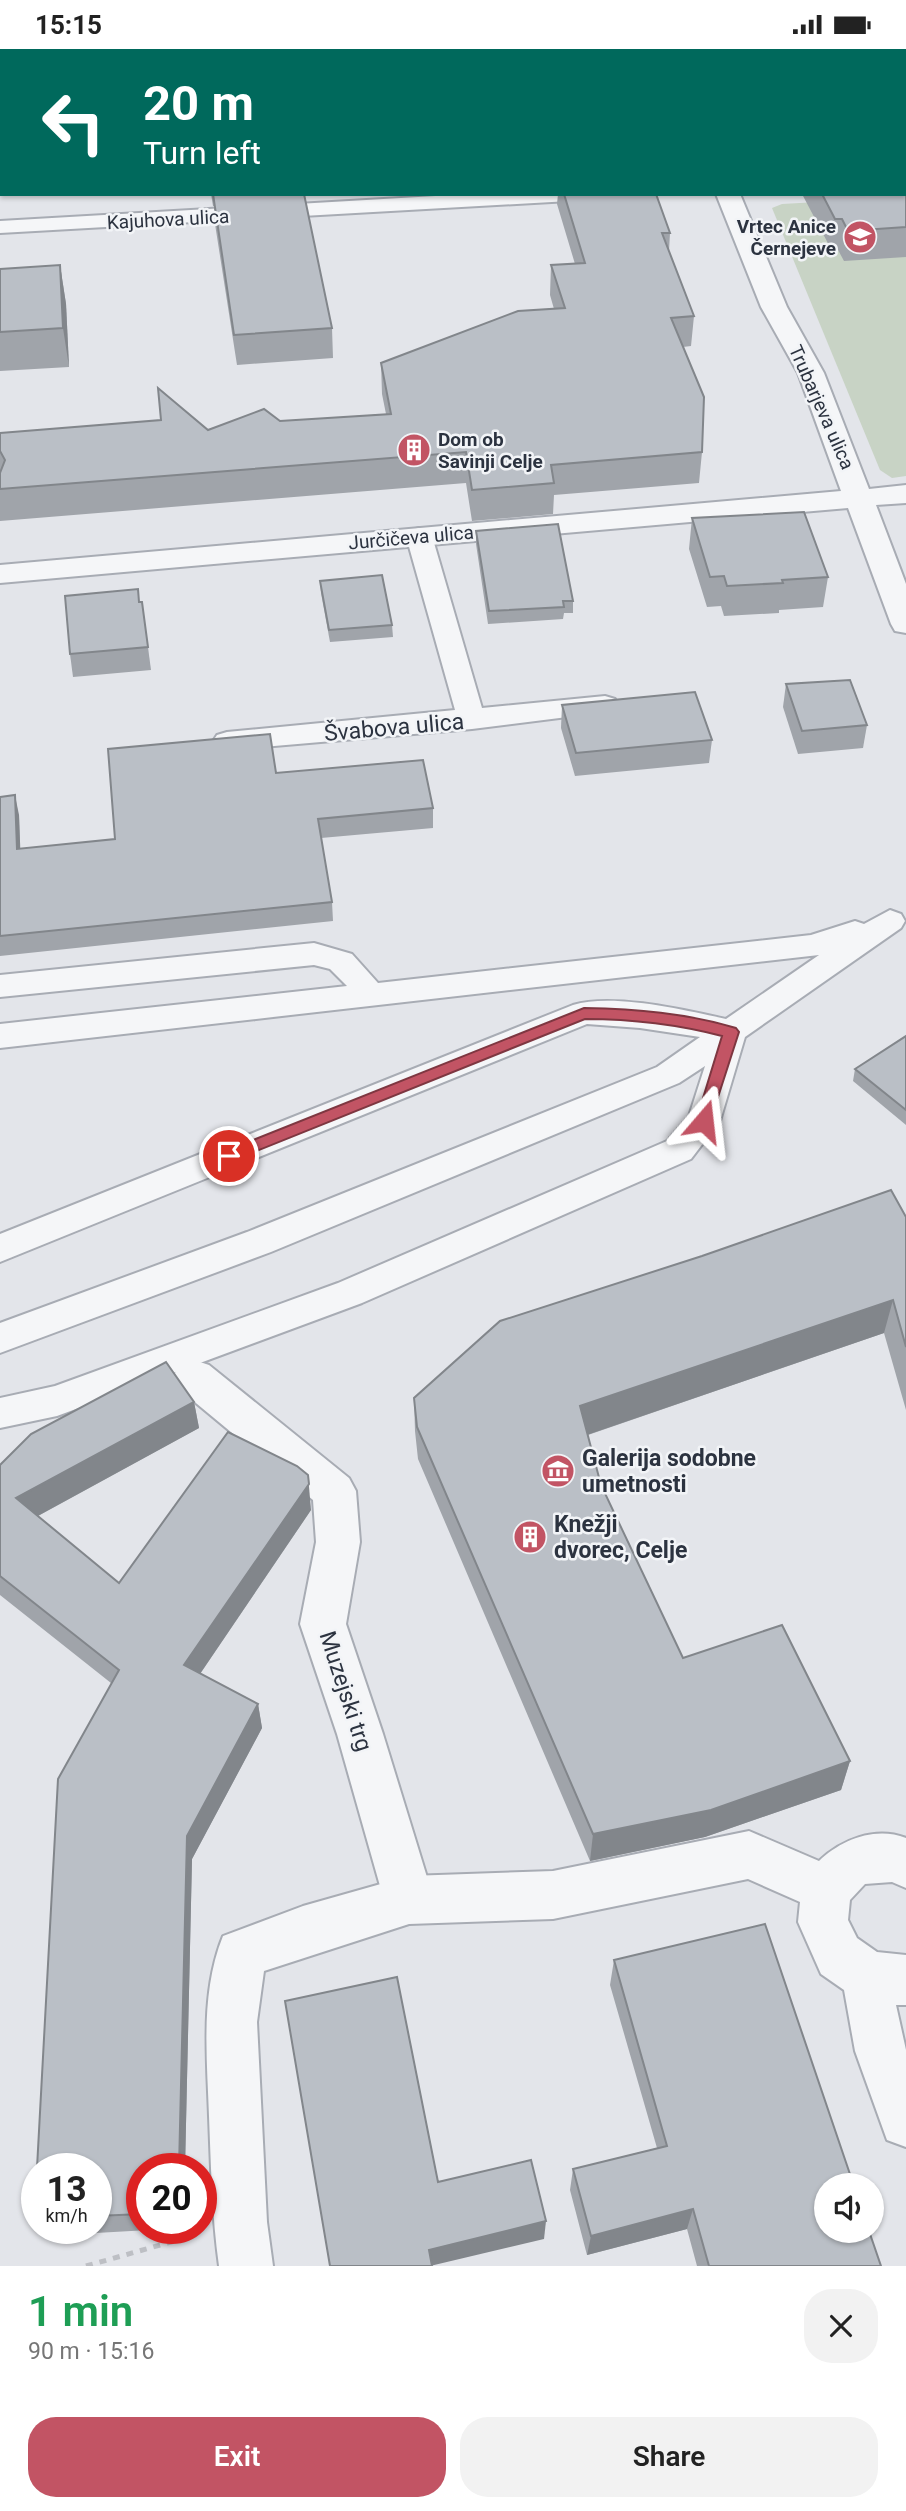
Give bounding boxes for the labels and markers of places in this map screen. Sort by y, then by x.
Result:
place label: Vrtec Anice Černejeve [737,215,836,260]
school or university icon: Vrtec Anice Černejeve [841,218,879,256]
place label: Dom ob Savinji Celje [438,428,543,473]
building icon: Dom ob Savinji Celje [395,431,433,469]
pin [199,1126,259,1186]
place label: Galerija sodobne umetnosti [582,1445,756,1498]
museum icon: Galerija sodobne umetnosti [539,1452,577,1490]
place label: Knežji dvorec, Celje [554,1511,687,1564]
building icon: Knežji dvorec, Celje [511,1518,549,1556]

